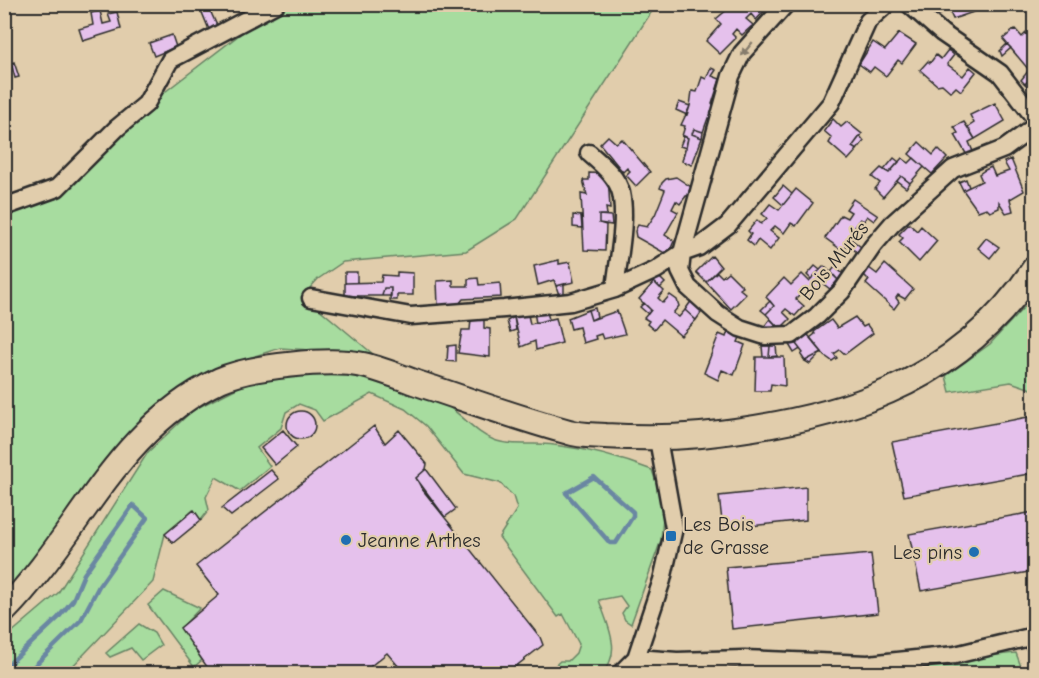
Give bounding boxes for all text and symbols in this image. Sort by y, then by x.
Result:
one-way arrow [742,41,754,56]
street label: Bois Murés [795,217,873,305]
place label: Les Bois de Grasse [683,513,769,559]
place label: Jeanne Arthes [358,529,481,552]
marker: Les Bois de Grasse [664,529,678,543]
marker: Jeanne Arthes [339,533,353,547]
place label: Les pins [893,541,962,564]
marker: Les pins [967,545,981,559]

